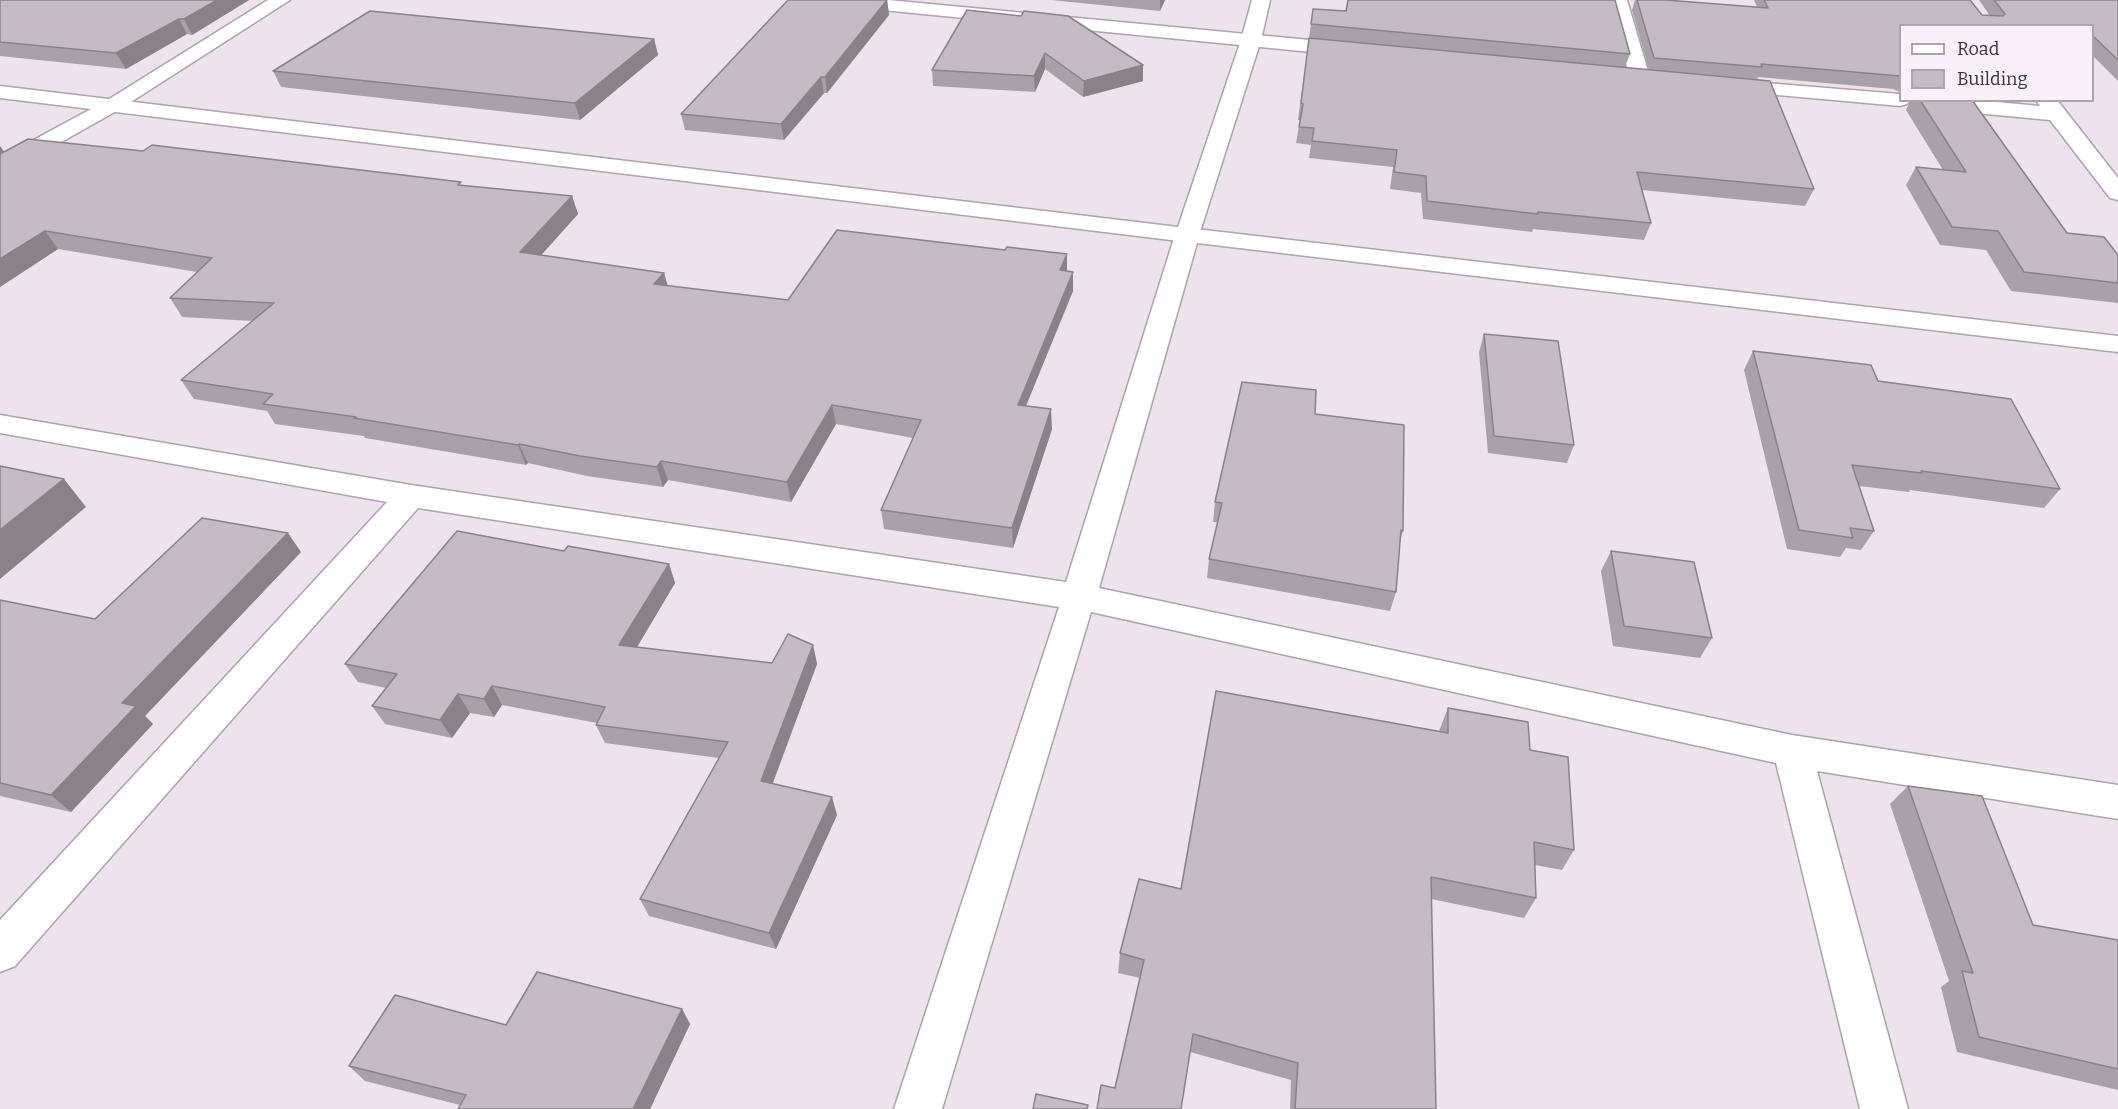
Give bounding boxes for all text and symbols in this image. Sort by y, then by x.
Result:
legend [1899,24,2094,102]
text: Road [1957,38,1999,60]
text: Building [1957,68,2028,90]

